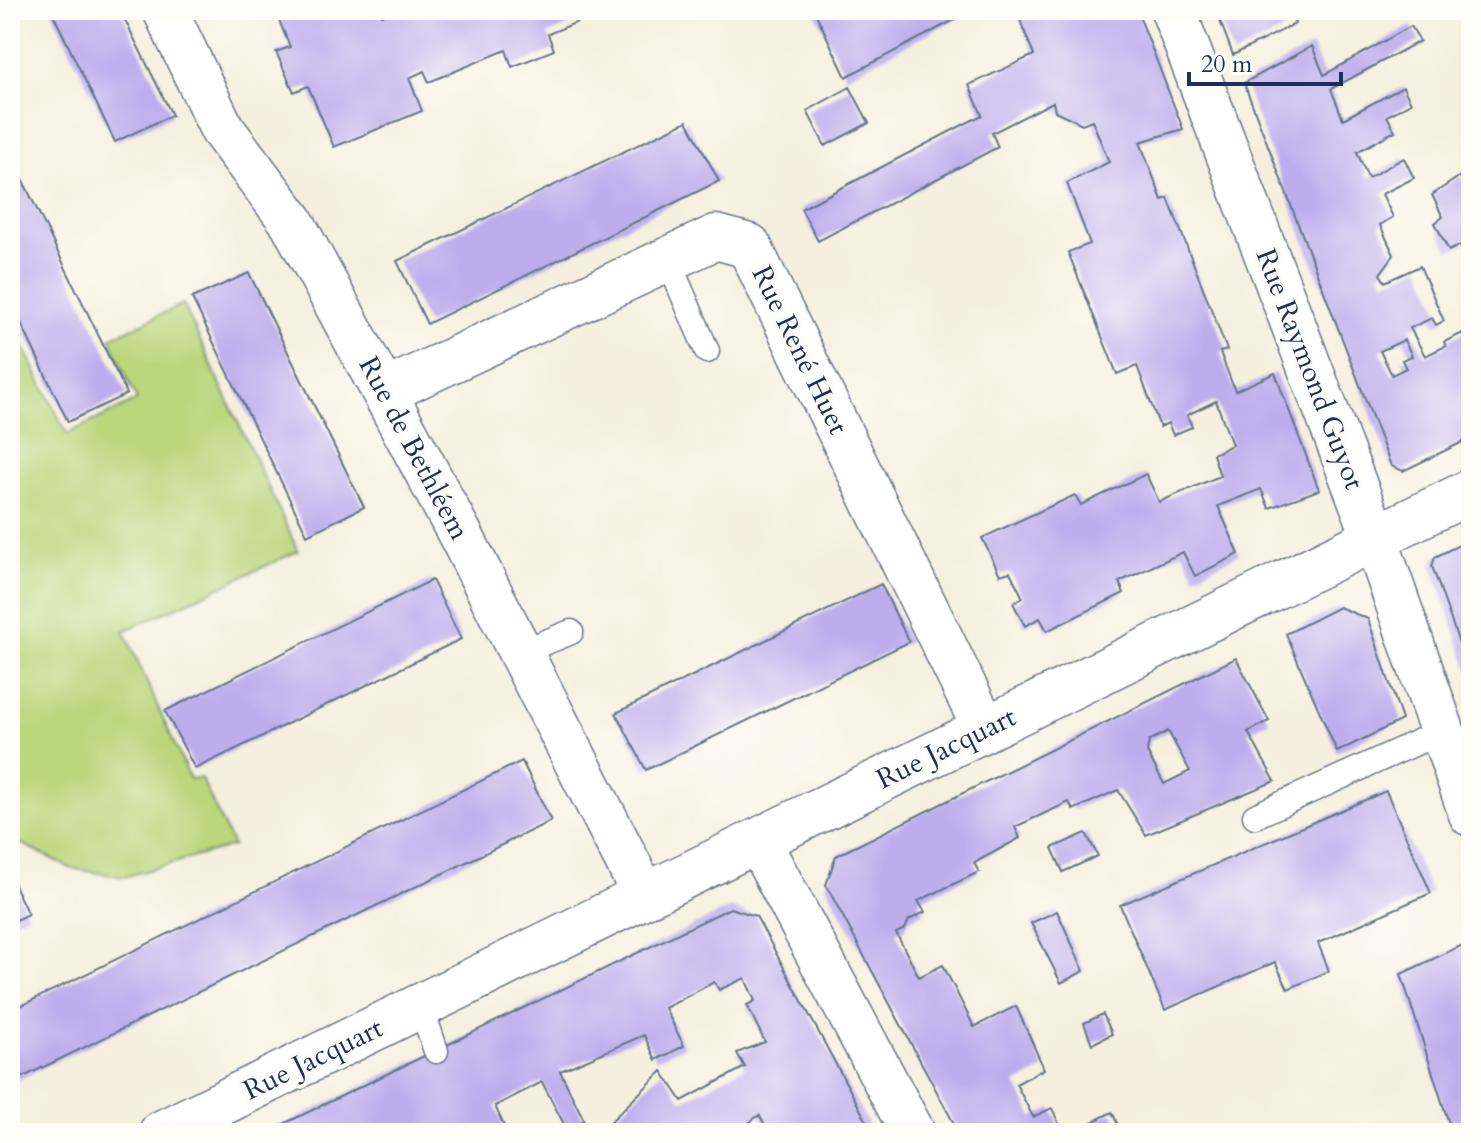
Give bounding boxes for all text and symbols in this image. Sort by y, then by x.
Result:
scale bar [1189,36,1341,86]
text: 20 m [1201,48,1253,81]
street label: Rue Raymond Guyot [1247,243,1373,495]
street label: Rue René Huet [743,259,857,441]
street label: Rue de Bethléem [350,350,478,547]
street label: Rue Jacquart [870,698,1022,798]
street label: Rue Jacquart [237,1009,389,1109]

